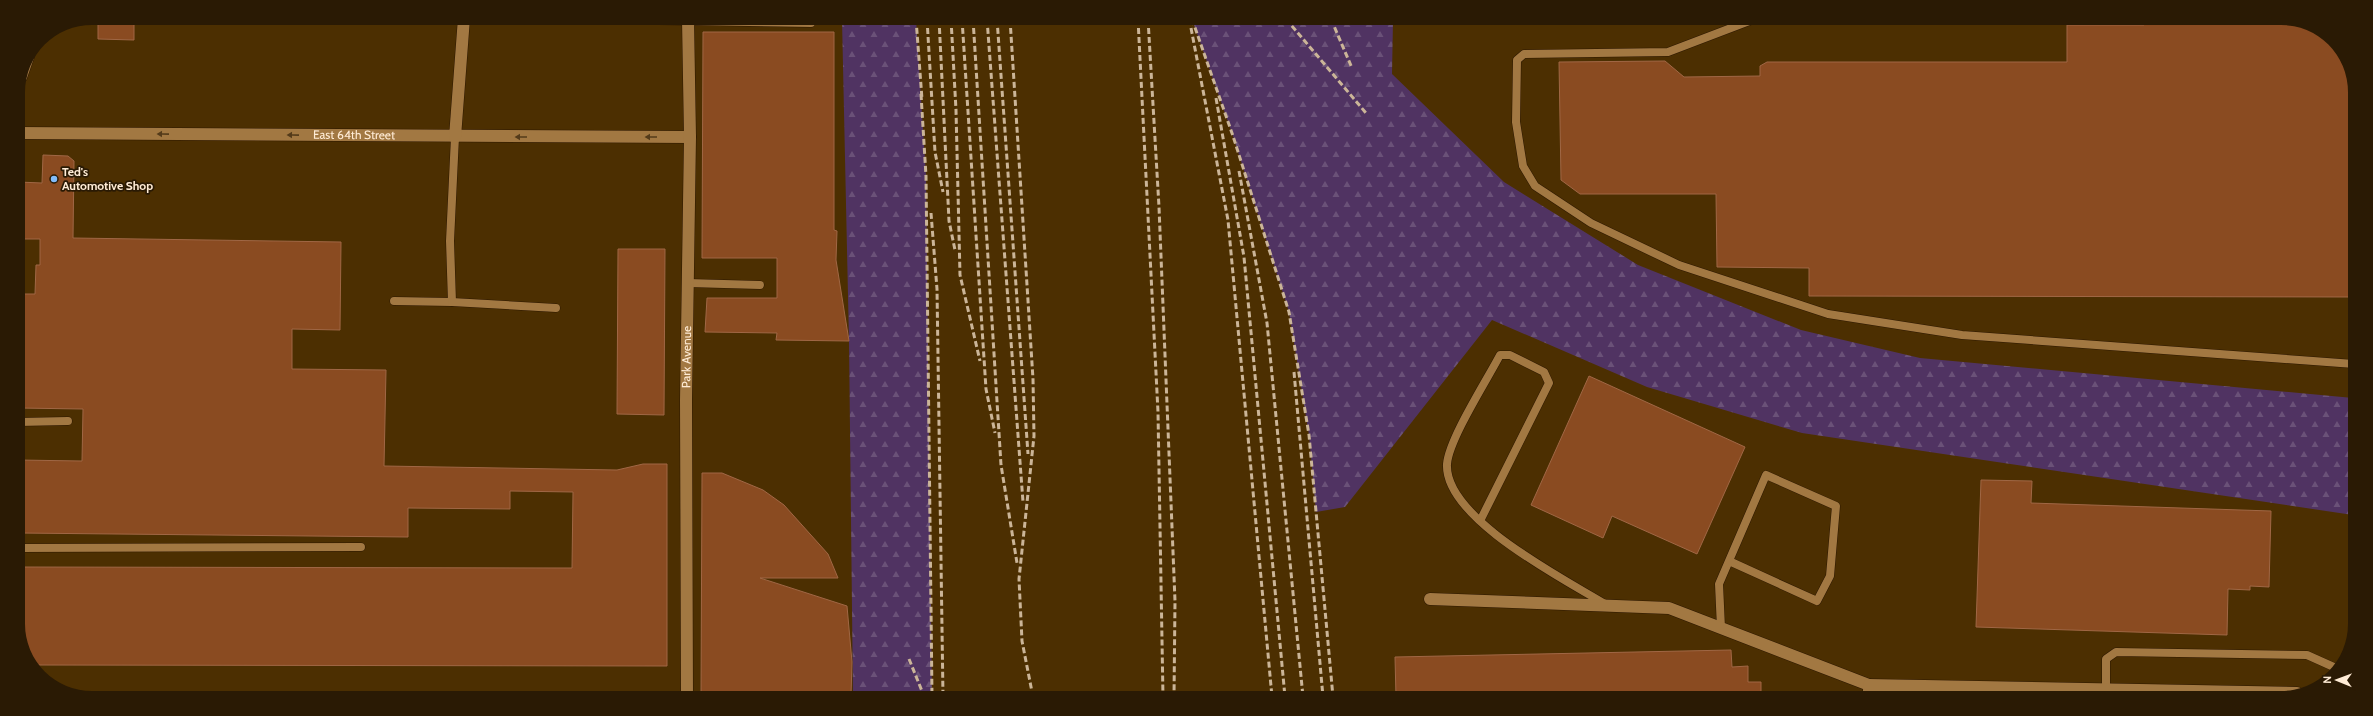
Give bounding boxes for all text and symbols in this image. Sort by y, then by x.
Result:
street label: East 64th Street [313,127,395,142]
one-way arrow [156,131,169,137]
one-way arrow [286,132,299,138]
one-way arrow [514,134,527,140]
one-way arrow [644,134,657,140]
place label: Ted's Automotive Shop [62,164,153,193]
marker: Ted's Automotive Shop [49,174,59,184]
street label: Park Avenue [678,326,694,388]
north arrow [2317,660,2357,700]
text: N [2320,676,2334,684]

